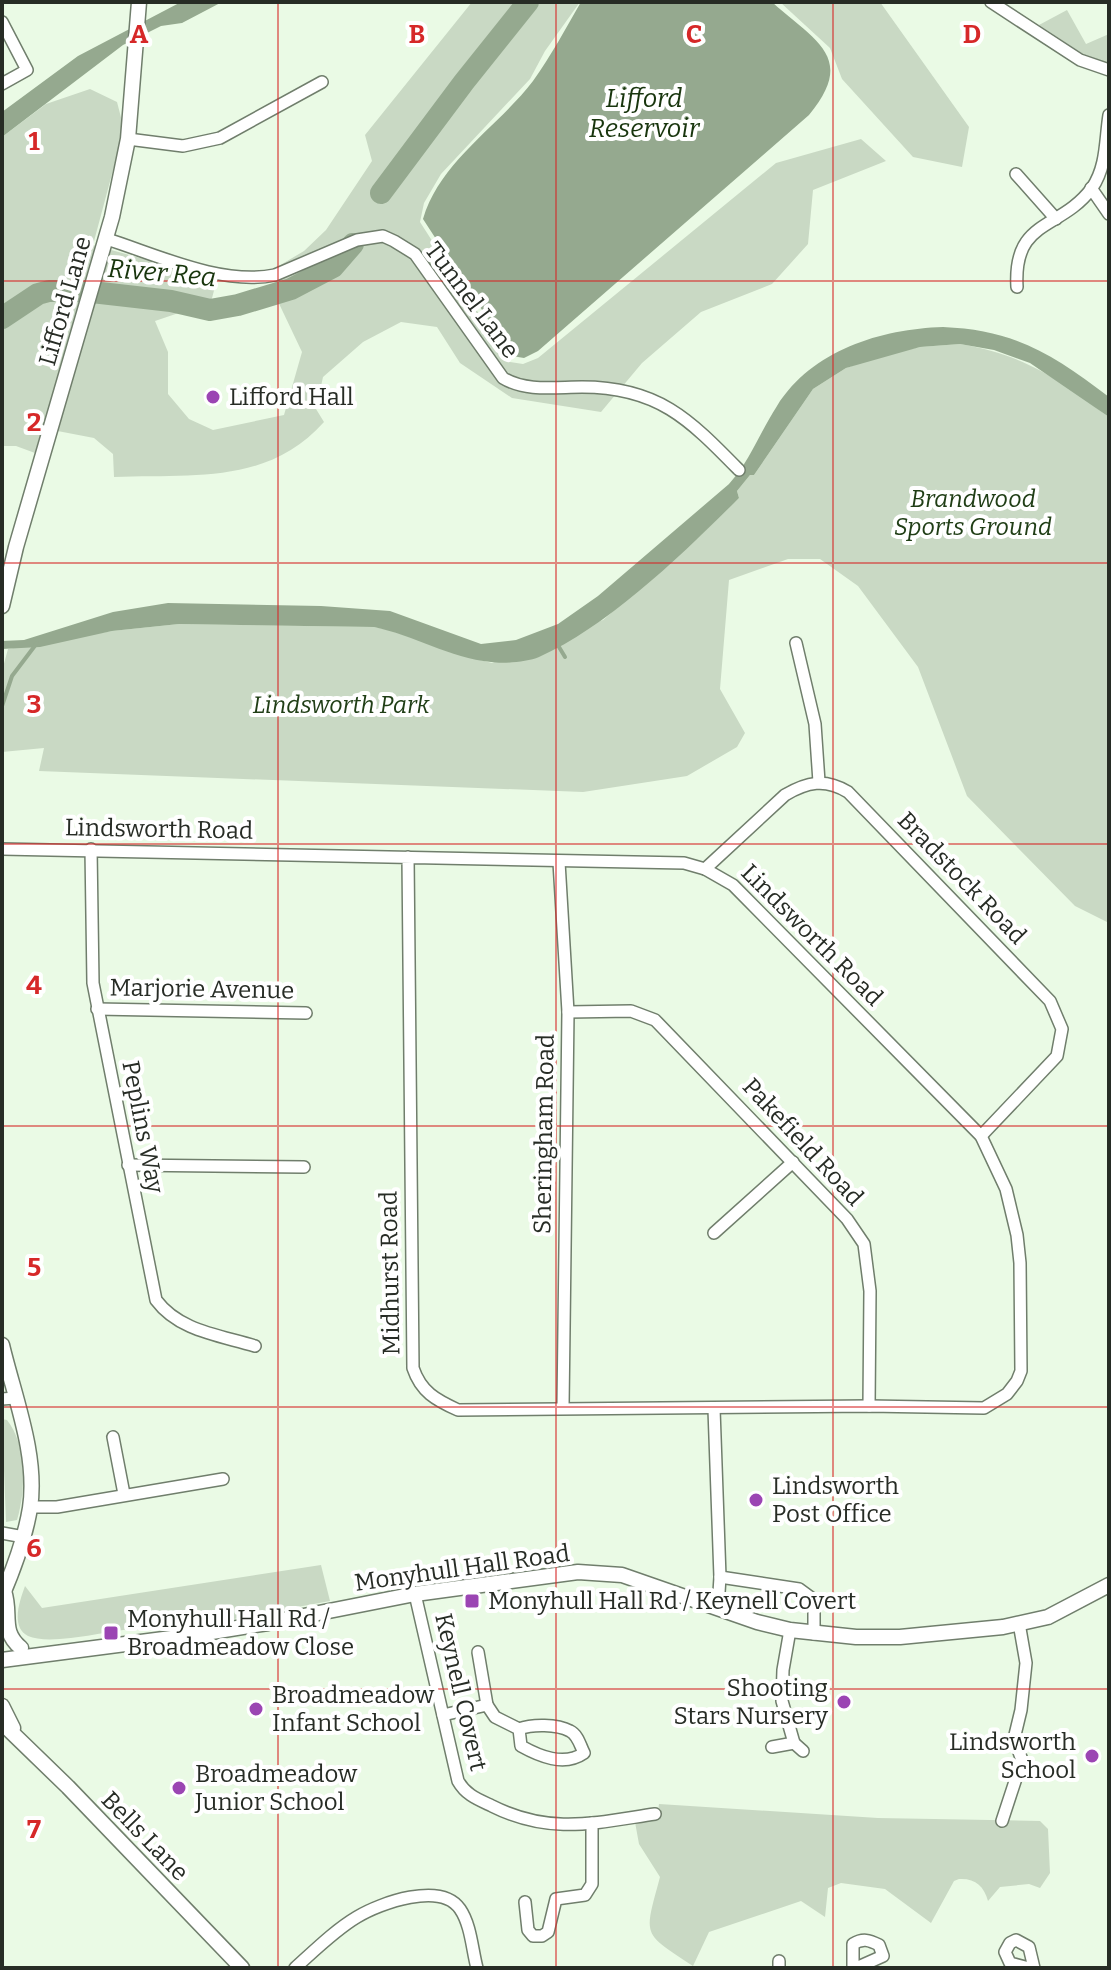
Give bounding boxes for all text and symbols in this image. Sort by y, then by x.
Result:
text: A [130,19,149,50]
text: B [409,19,425,50]
text: C [686,19,702,50]
text: D [963,19,981,50]
water label: Lifford Reservoir [589,83,701,144]
text: 1 [28,126,40,157]
street label: Lifford Lane [33,233,97,369]
street label: Tunnel Lane [419,236,525,364]
water label: River Rea [106,253,218,293]
place label: Lifford Hall [229,383,354,411]
marker: Lifford Hall [204,388,222,406]
text: 2 [27,407,41,438]
park label: Brandwood Sports Ground [894,485,1052,541]
text: 3 [27,689,41,720]
park label: Lindsworth Park [252,691,431,719]
street label: Bradstock Road [892,806,1032,950]
street label: Lindsworth Road [65,813,253,845]
street label: Lindsworth Road [736,859,888,1011]
text: 4 [26,970,42,1001]
street label: Marjorie Avenue [109,973,295,1005]
street label: Sheringham Road [528,1034,560,1234]
street label: Peplins Way [116,1058,170,1196]
street label: Pakefield Road [737,1072,869,1212]
street label: Midhurst Road [375,1191,405,1355]
text: 5 [27,1252,41,1283]
place label: Lindsworth Post Office [772,1472,899,1528]
marker: Lindsworth Post Office [747,1491,765,1509]
text: 6 [26,1533,42,1564]
street label: Monyhull Hall Road [353,1539,571,1597]
place label: Monyhull Hall Rd / Keynell Covert [488,1587,856,1615]
marker: Monyhull Hall Rd / Keynell Covert [463,1592,481,1610]
place label: Monyhull Hall Rd / Broadmeadow Close [127,1605,354,1661]
street label: Keynell Covert [429,1610,493,1774]
marker: Monyhull Hall Rd / Broadmeadow Close [102,1624,120,1642]
place label: Shooting Stars Nursery [673,1674,828,1730]
place label: Broadmeadow Infant School [272,1681,435,1737]
marker: Shooting Stars Nursery [835,1693,853,1711]
marker: Broadmeadow Infant School [247,1700,265,1718]
place label: Lindsworth School [949,1728,1076,1784]
marker: Lindsworth School [1083,1747,1101,1765]
place label: Broadmeadow Junior School [194,1760,358,1816]
marker: Broadmeadow Junior School [170,1779,188,1797]
street label: Bells Lane [96,1786,194,1886]
text: 7 [27,1814,41,1845]

